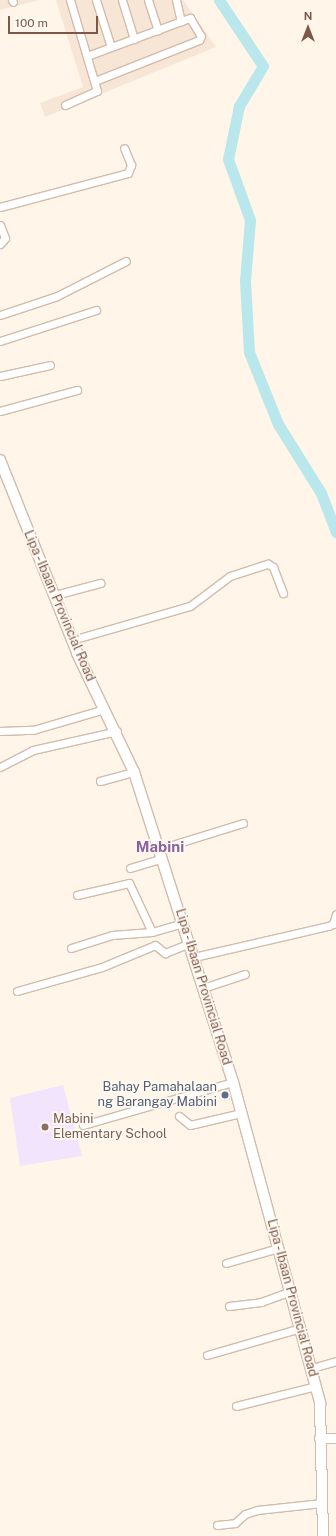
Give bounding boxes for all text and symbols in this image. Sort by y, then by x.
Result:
scale bar [10,8,100,34]
north arrow [288,8,328,48]
text: N [304,10,312,22]
text: 100 m [15,16,48,30]
street label: Lipa - Ibaan Provincial Road [19,526,99,686]
district label: Mabini [136,838,184,856]
street label: Lipa - Ibaan Provincial Road [171,905,235,1069]
place label: Bahay Pamahalaan ng Barangay Mabini [97,1080,217,1111]
marker: Bahay Pamahalaan ng Barangay Mabini [220,1090,230,1100]
place label: Mabini Elementary School [53,1112,167,1143]
marker: Mabini Elementary School [40,1122,50,1132]
street label: Lipa - Ibaan Provincial Road [263,1216,321,1380]

